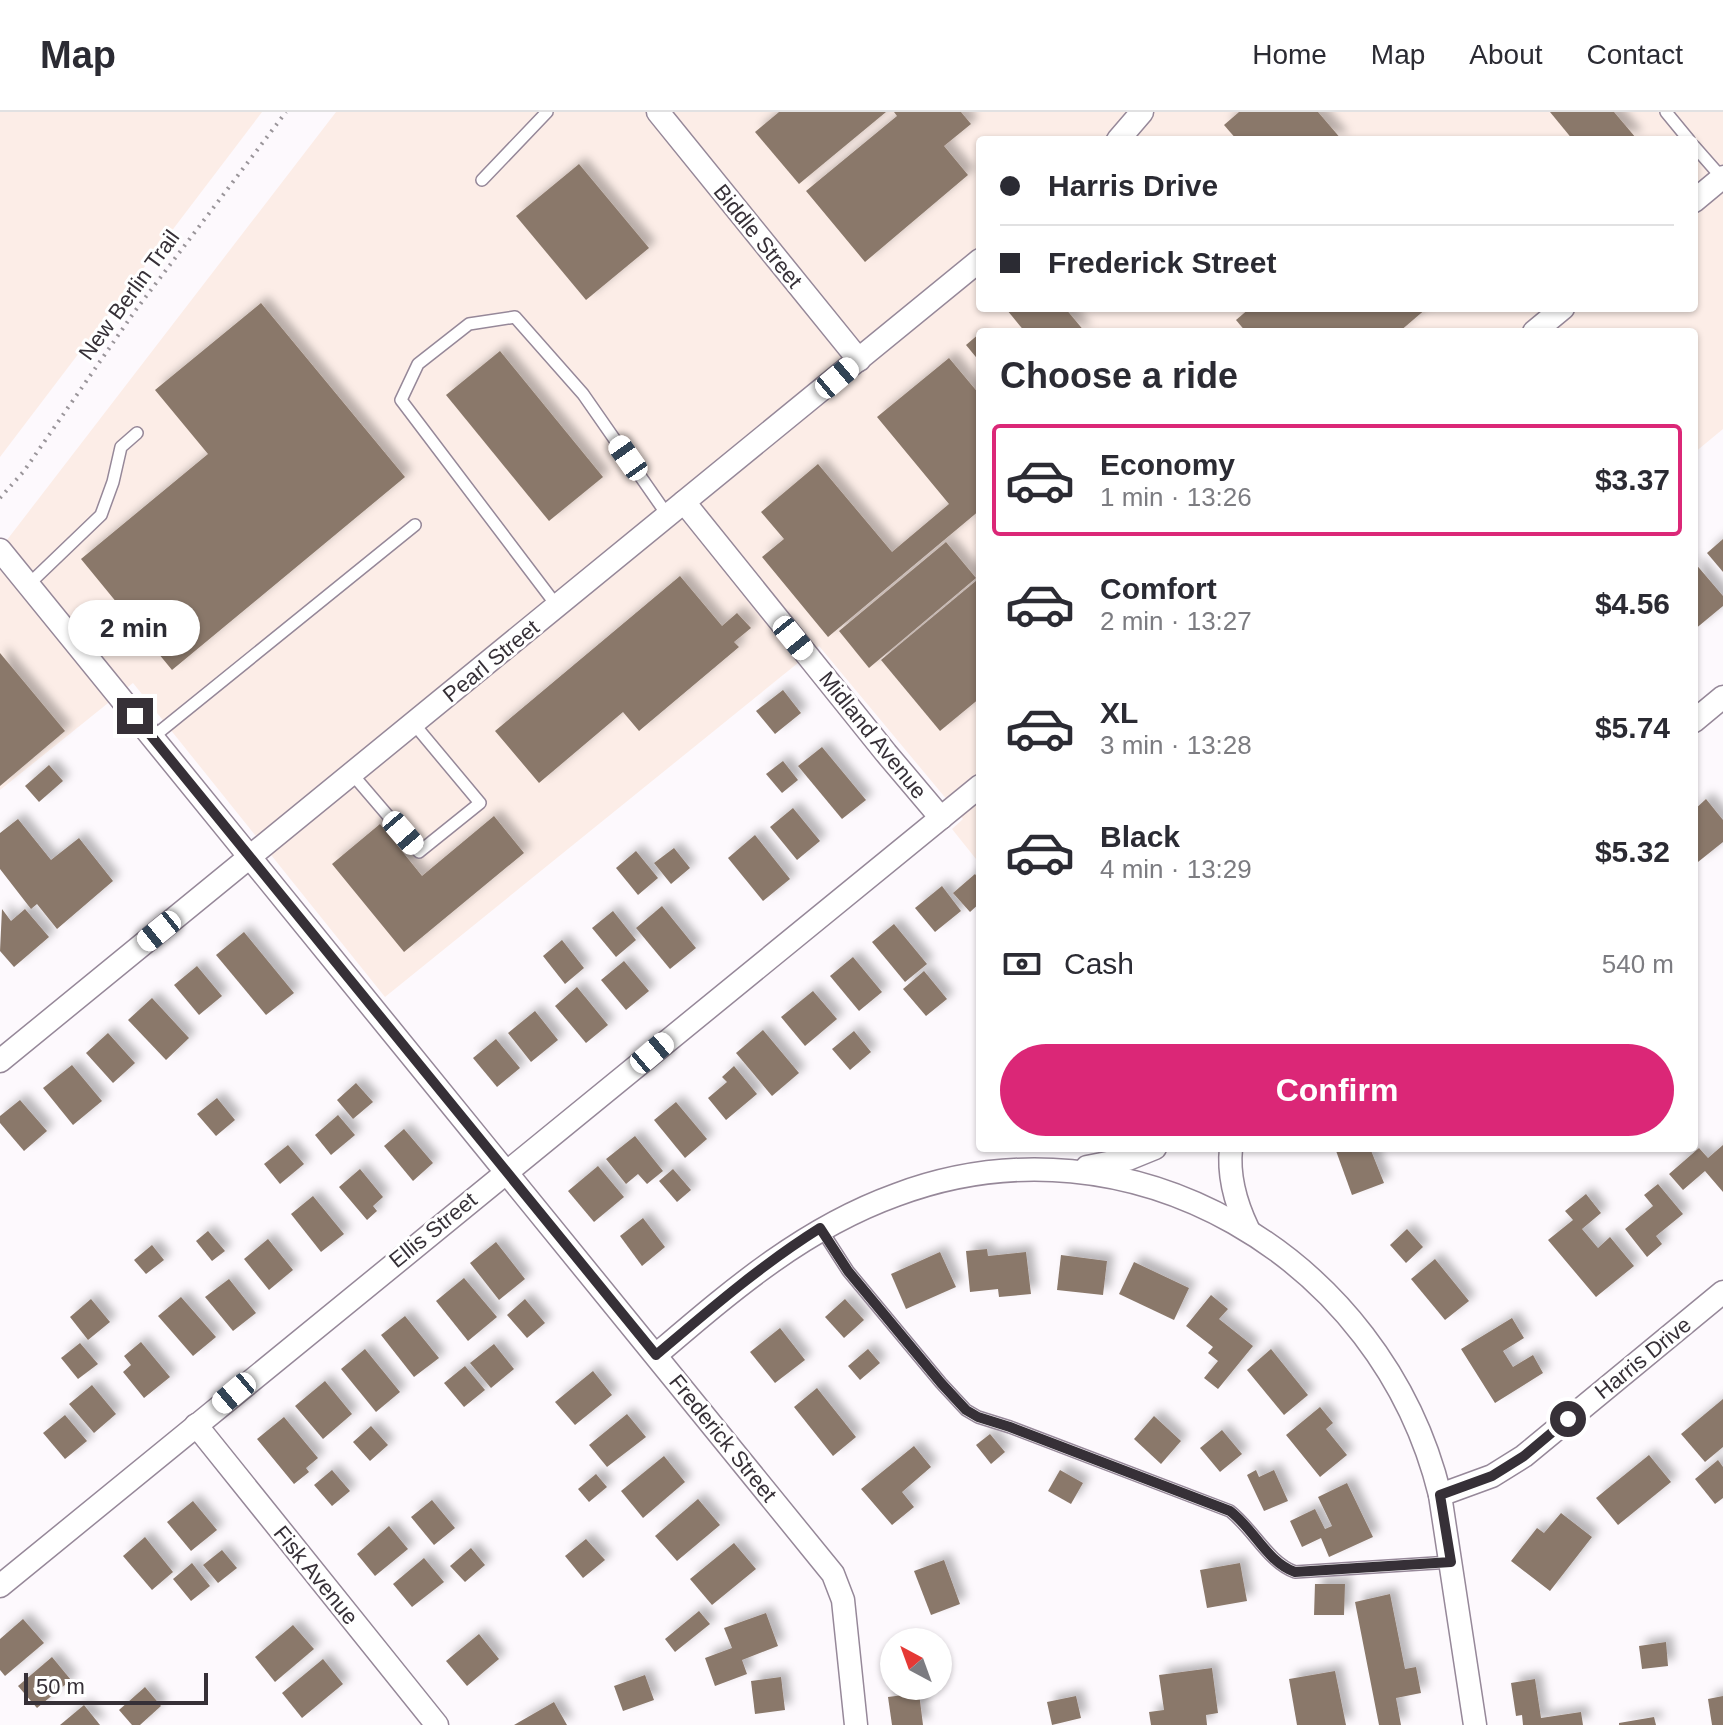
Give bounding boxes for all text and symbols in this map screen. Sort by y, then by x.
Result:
text: Map [40,34,116,76]
text: Home [1252,39,1327,70]
text: Map [1371,39,1425,70]
text: About [1469,39,1543,70]
text: Contact [1587,39,1683,70]
text: Harris Drive [1048,169,1218,202]
street label: Biddle Street [709,179,807,293]
street label: New Berlin Trail [74,225,184,365]
text: Frederick Street [1048,246,1276,279]
car [811,353,863,403]
text: Choose a ride [1000,355,1238,396]
car [604,431,652,485]
icon: car [1004,444,1076,516]
text: Economy [1100,448,1235,481]
text: $3.37 [1595,463,1670,496]
text: 1 min · 13:26 [1100,482,1252,512]
icon: car [1004,568,1076,640]
text: Comfort [1100,572,1217,605]
text: $4.56 [1595,587,1670,620]
callout: 2 min [69,600,201,656]
text: 2 min · 13:27 [1100,606,1252,636]
car [769,612,817,664]
text: 2 min [100,613,168,643]
street label: Pearl Street [438,615,544,707]
street label: Midland Avenue [814,666,932,804]
icon: car [1004,692,1076,764]
text: XL [1100,696,1138,729]
route end [117,698,153,734]
text: $5.74 [1595,711,1670,744]
text: 3 min · 13:28 [1100,730,1252,760]
car [378,807,428,859]
icon: car [1004,816,1076,888]
text: Black [1100,820,1180,853]
text: $5.32 [1595,835,1670,868]
text: 4 min · 13:29 [1100,854,1252,884]
car [133,907,185,955]
icon: cash [1000,942,1044,986]
text: Cash [1064,947,1134,980]
text: 540 m [1602,949,1674,979]
car [626,1028,678,1078]
button: Confirm [1000,1044,1674,1136]
street label: Ellis Street [384,1187,482,1273]
street label: Harris Drive [1590,1312,1696,1404]
car [208,1368,260,1418]
street label: Frederick Street [664,1369,782,1507]
route start [1550,1401,1586,1437]
street label: Fisk Avenue [269,1521,363,1629]
north arrow [880,1628,952,1700]
map controls [880,1628,952,1700]
scale bar [24,1669,208,1705]
text: 50 m [36,1674,85,1699]

